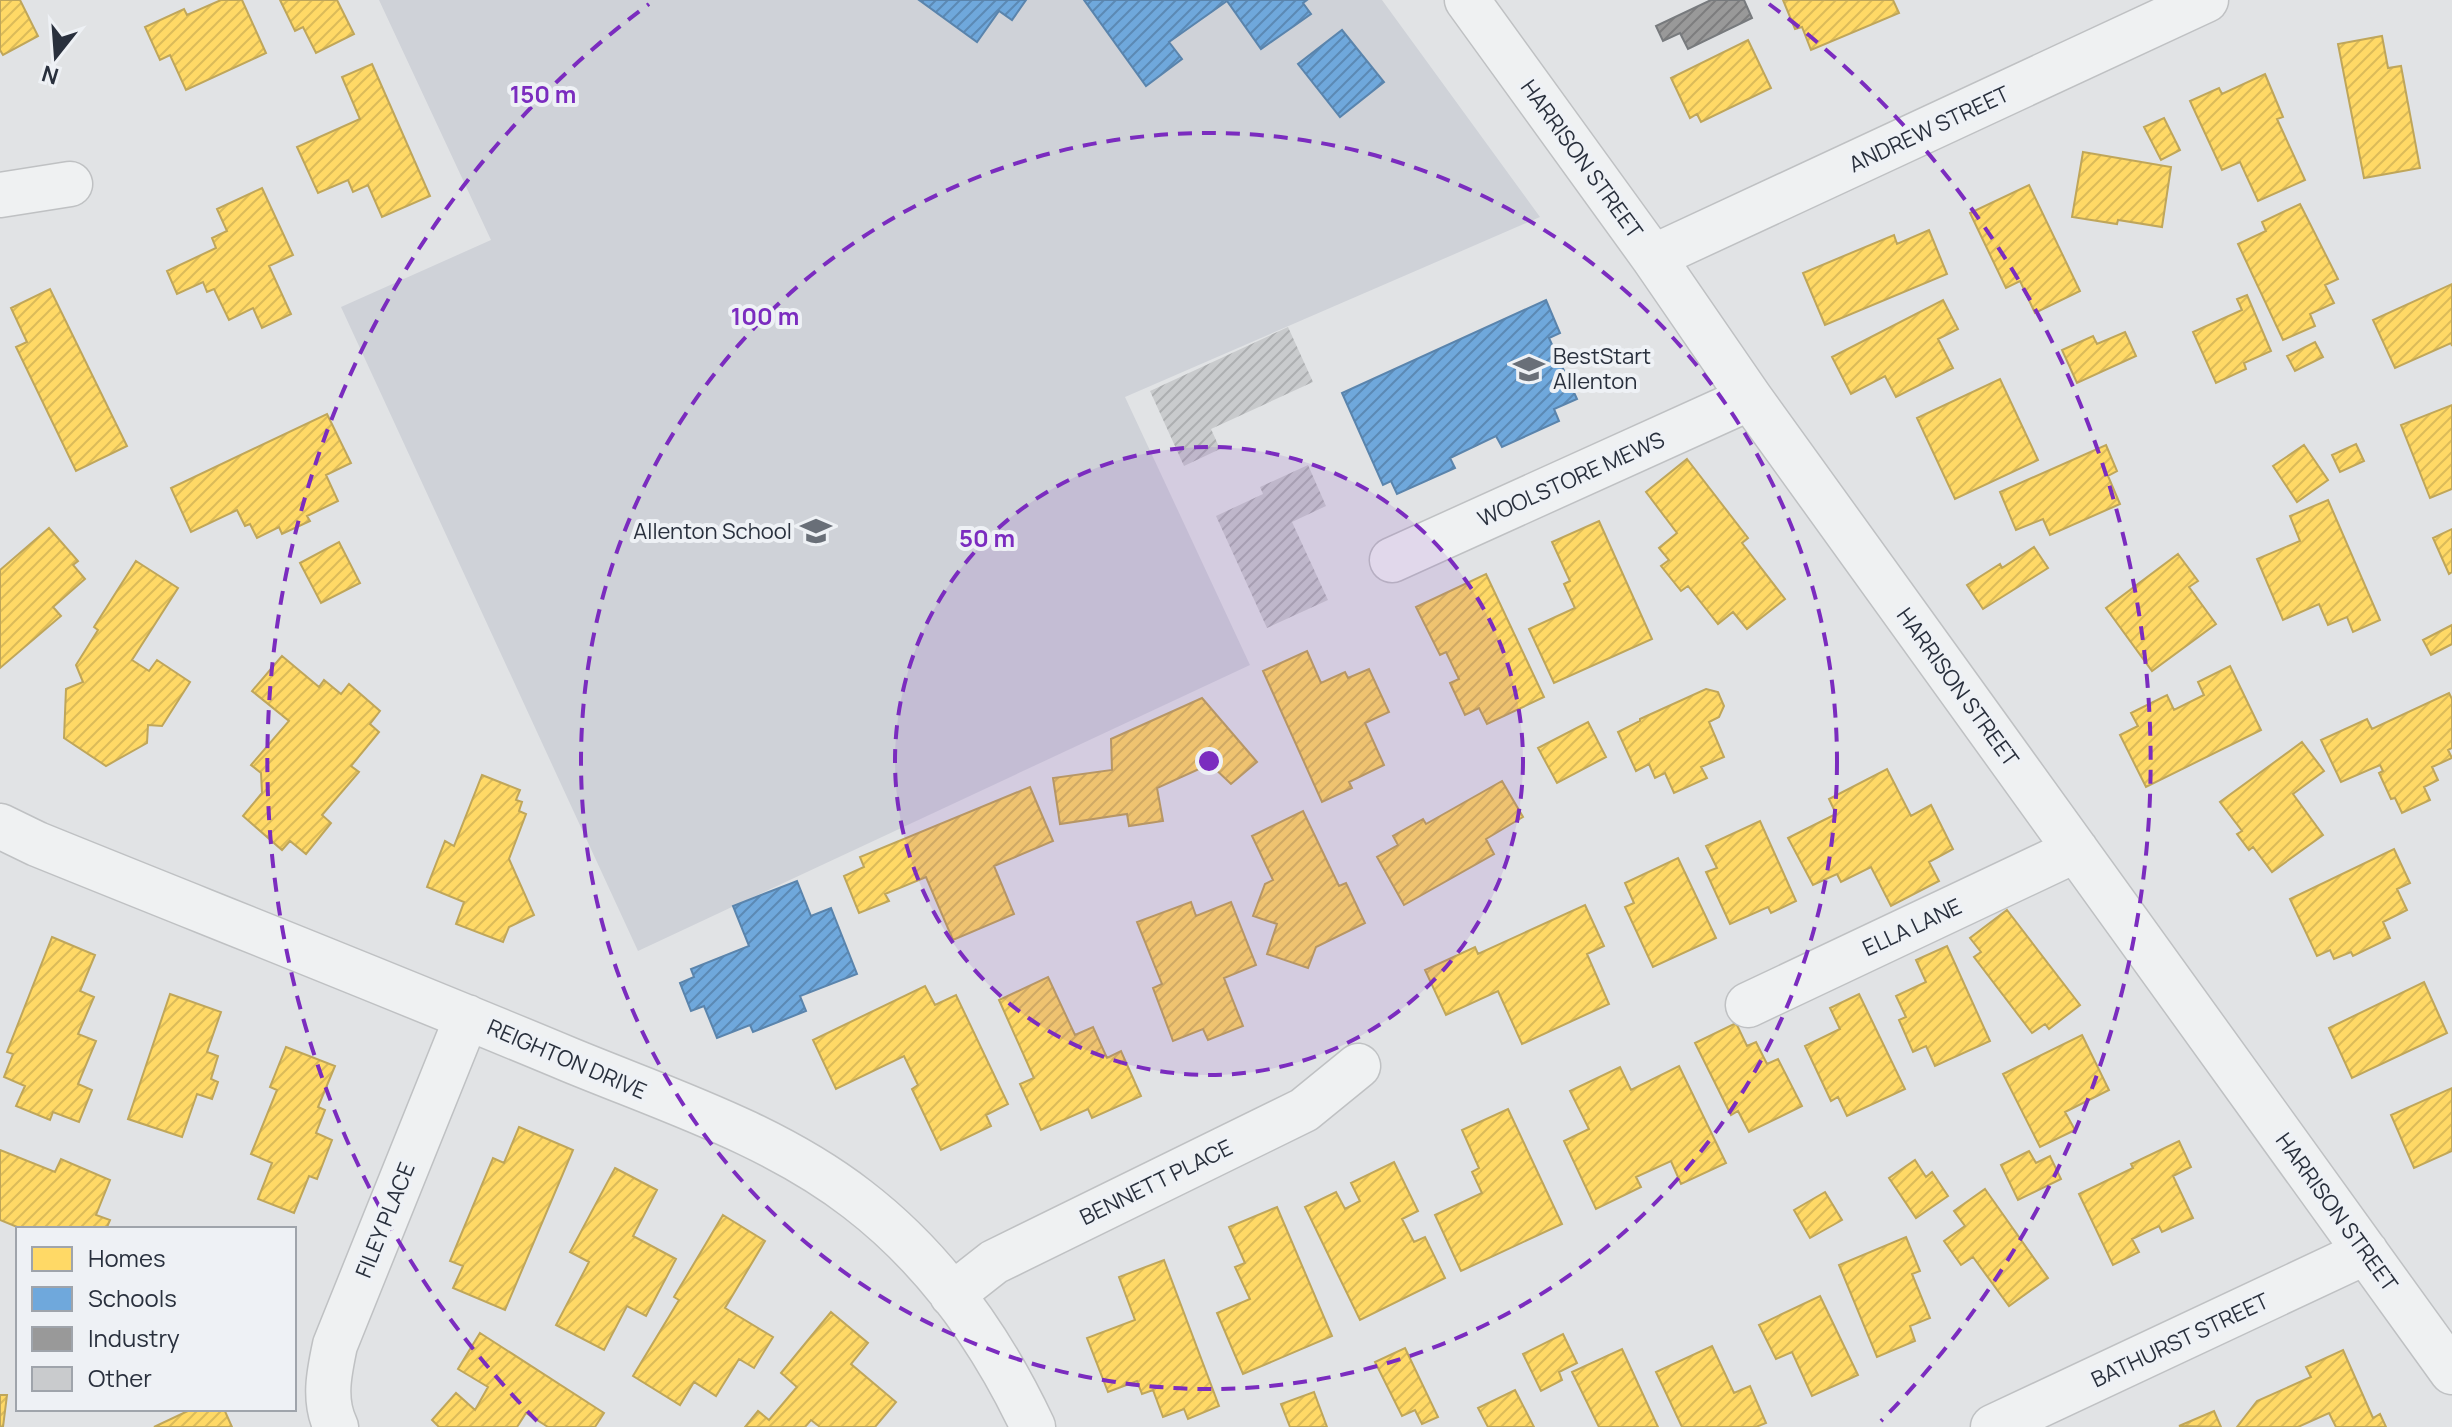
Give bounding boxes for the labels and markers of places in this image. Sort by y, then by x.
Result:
place label: BestStart Allenton [1553,341,1651,396]
school or university icon: BestStart Allenton [1512,352,1546,386]
school or university icon: Allenton School [799,514,833,548]
place label: Allenton School [633,516,792,546]
centre of rings [1195,747,1223,775]

